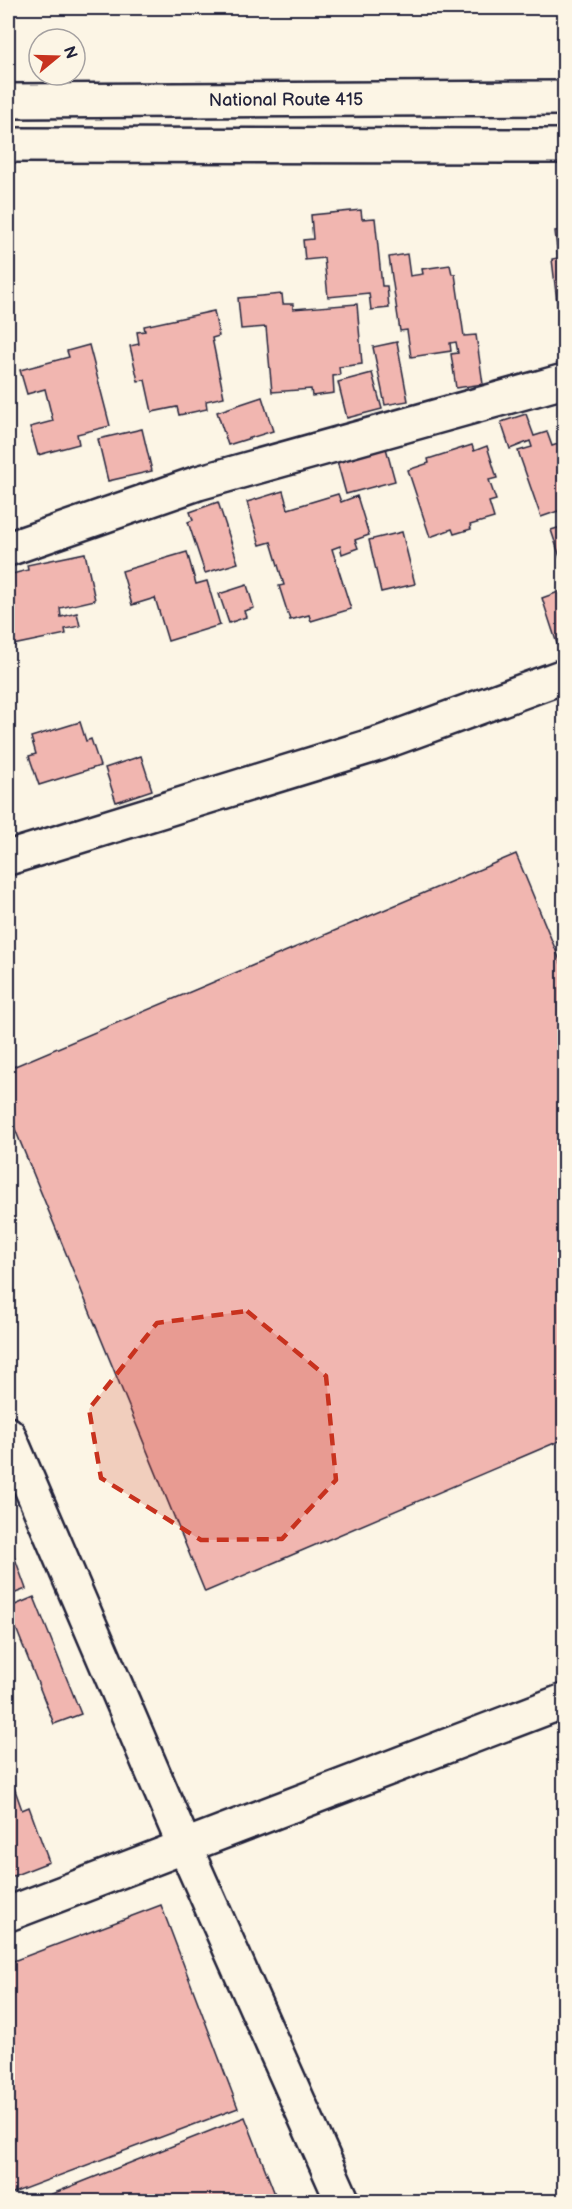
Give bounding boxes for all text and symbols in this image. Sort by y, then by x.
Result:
north arrow [27,27,87,87]
text: N [59,44,81,61]
street label: National Route 415 [209,89,363,111]

